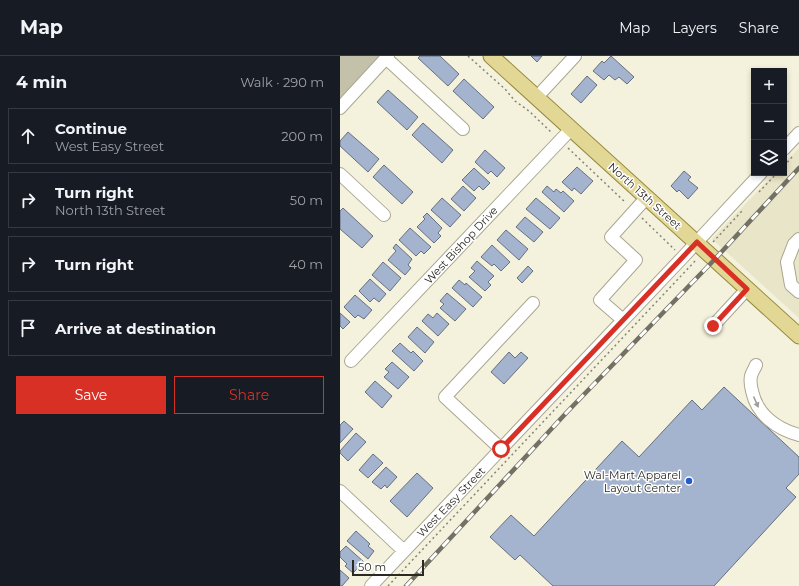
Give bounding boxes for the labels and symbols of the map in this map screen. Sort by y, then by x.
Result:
street label: North 13th Street [606,160,685,233]
street label: West Bishop Drive [421,203,501,287]
route end [704,317,722,335]
one-way arrow [753,396,759,407]
route start [492,440,510,458]
street label: West Easy Street [414,464,488,540]
place label: Wal-Mart Apparel Layout Center [584,468,681,495]
marker: Wal-Mart Apparel Layout Center [684,476,694,486]
scale bar [352,558,424,577]

